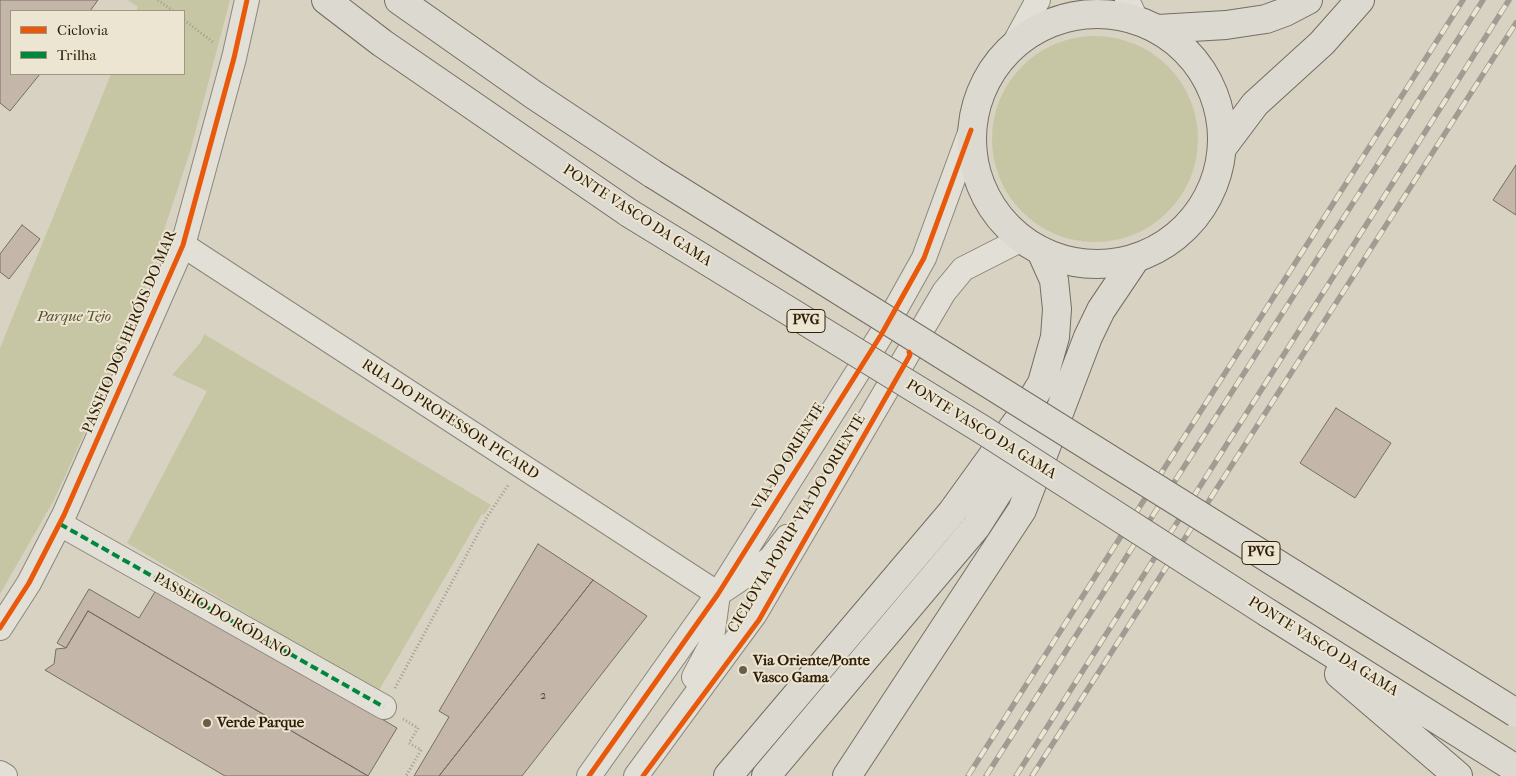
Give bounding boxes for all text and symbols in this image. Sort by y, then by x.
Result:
legend [10,10,185,75]
text: Ciclovia [57,21,108,39]
text: Trilha [57,46,96,64]
street label: PONTE VASCO DA GAMA [559,161,715,271]
street label: PASSEIO DOS HERÓIS DO MAR [79,228,181,436]
park label: Parque Tejo [37,308,111,326]
road number: PVG [787,310,825,332]
street label: RUA DO PROFESSOR PICARD [358,356,542,484]
street label: PONTE VASCO DA GAMA [902,376,1060,484]
street label: VIA DO ORIENTE [749,400,829,514]
street label: CICLOVIA POPUP VIA DO ORIENTE [724,411,870,637]
road number: PVG [1242,542,1280,564]
street label: PASSEIO DO RÓDANO [150,569,294,663]
street label: PONTE VASCO DA GAMA [1244,593,1402,701]
place label: Via Oriente/Ponte Vasco Gama [753,652,870,687]
marker: Via Oriente/Ponte Vasco Gama [737,664,749,676]
house number: 2 [540,689,546,703]
place label: Verde Parque [217,714,304,732]
marker: Verde Parque [201,717,213,729]

